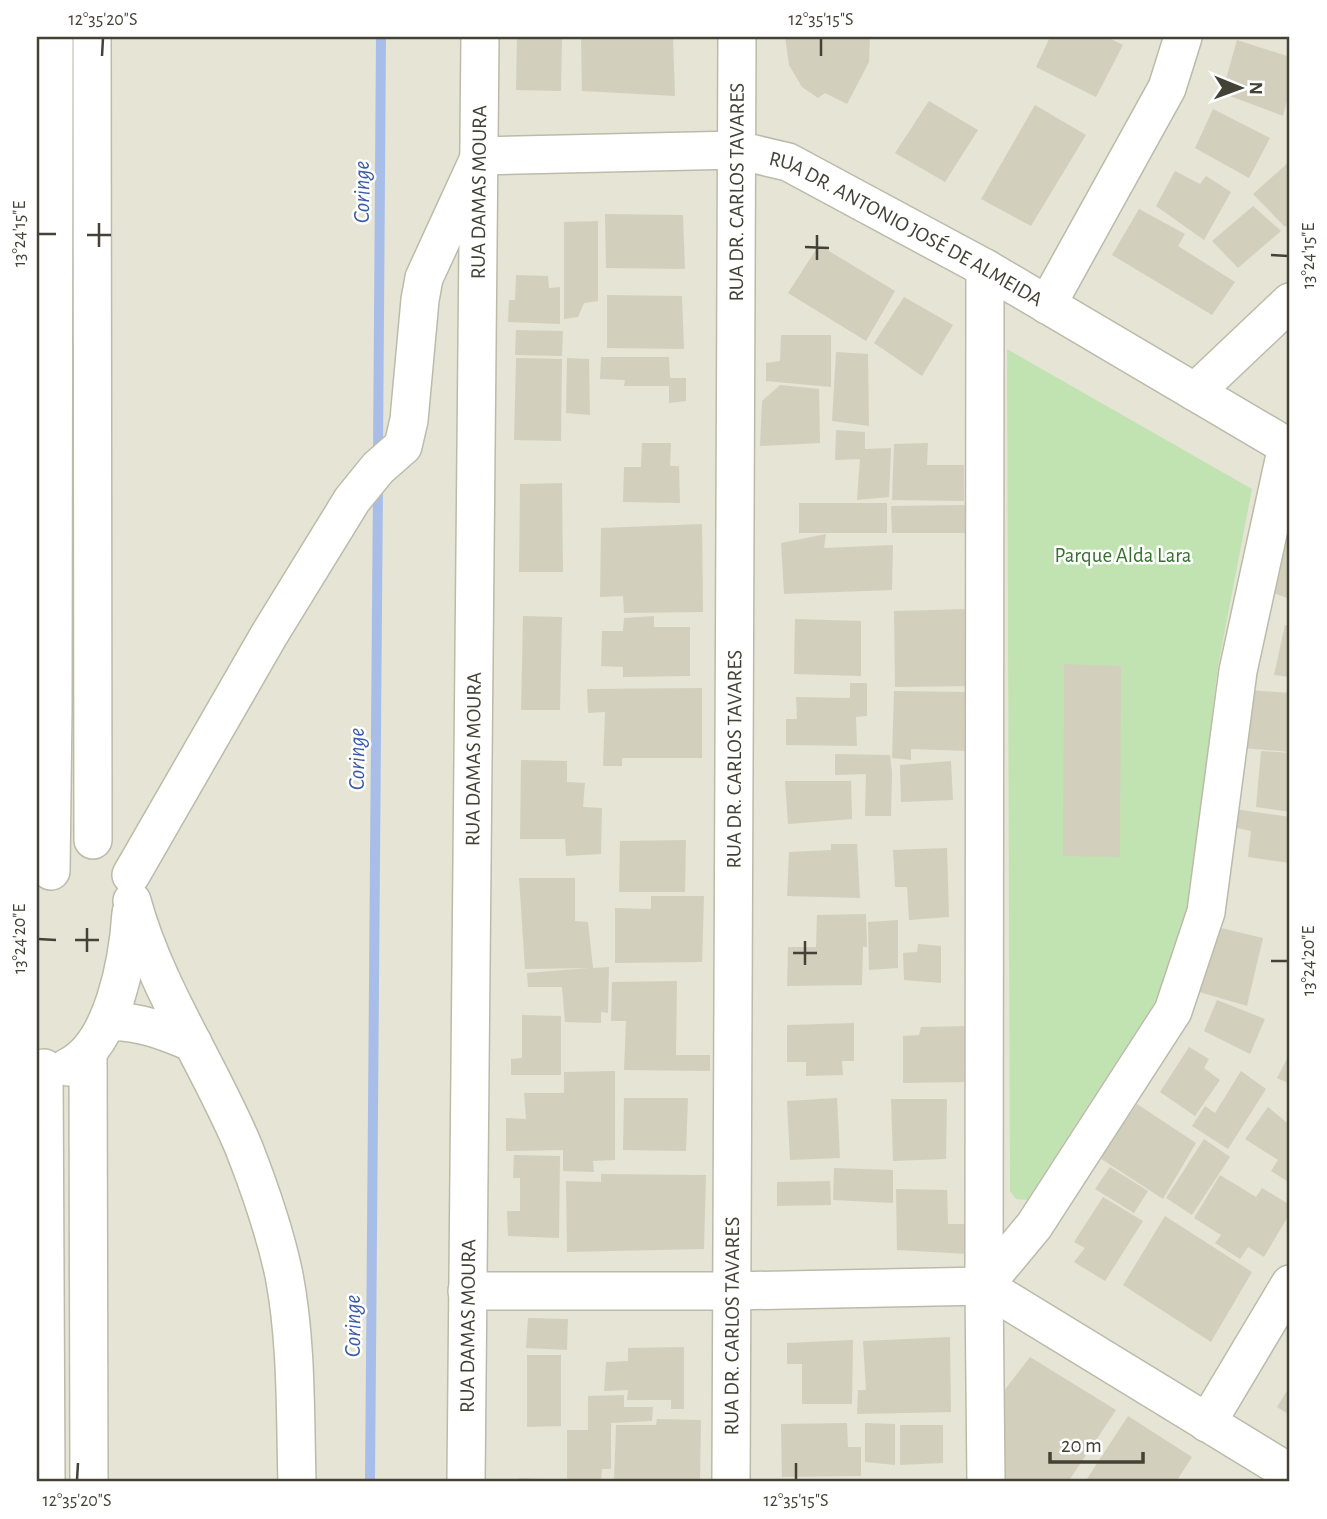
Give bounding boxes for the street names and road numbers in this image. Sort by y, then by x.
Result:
street label: RUA DR. CARLOS TAVARES [726,83,748,301]
street label: RUA DAMAS MOURA [468,105,490,279]
street label: RUA DR. ANTONIO JOSÉ DE ALMEIDA [767,148,1046,310]
street label: RUA DR. CARLOS TAVARES [724,650,745,868]
street label: RUA DAMAS MOURA [462,672,485,846]
street label: RUA DR. CARLOS TAVARES [721,1217,743,1435]
street label: RUA DAMAS MOURA [457,1239,479,1413]

